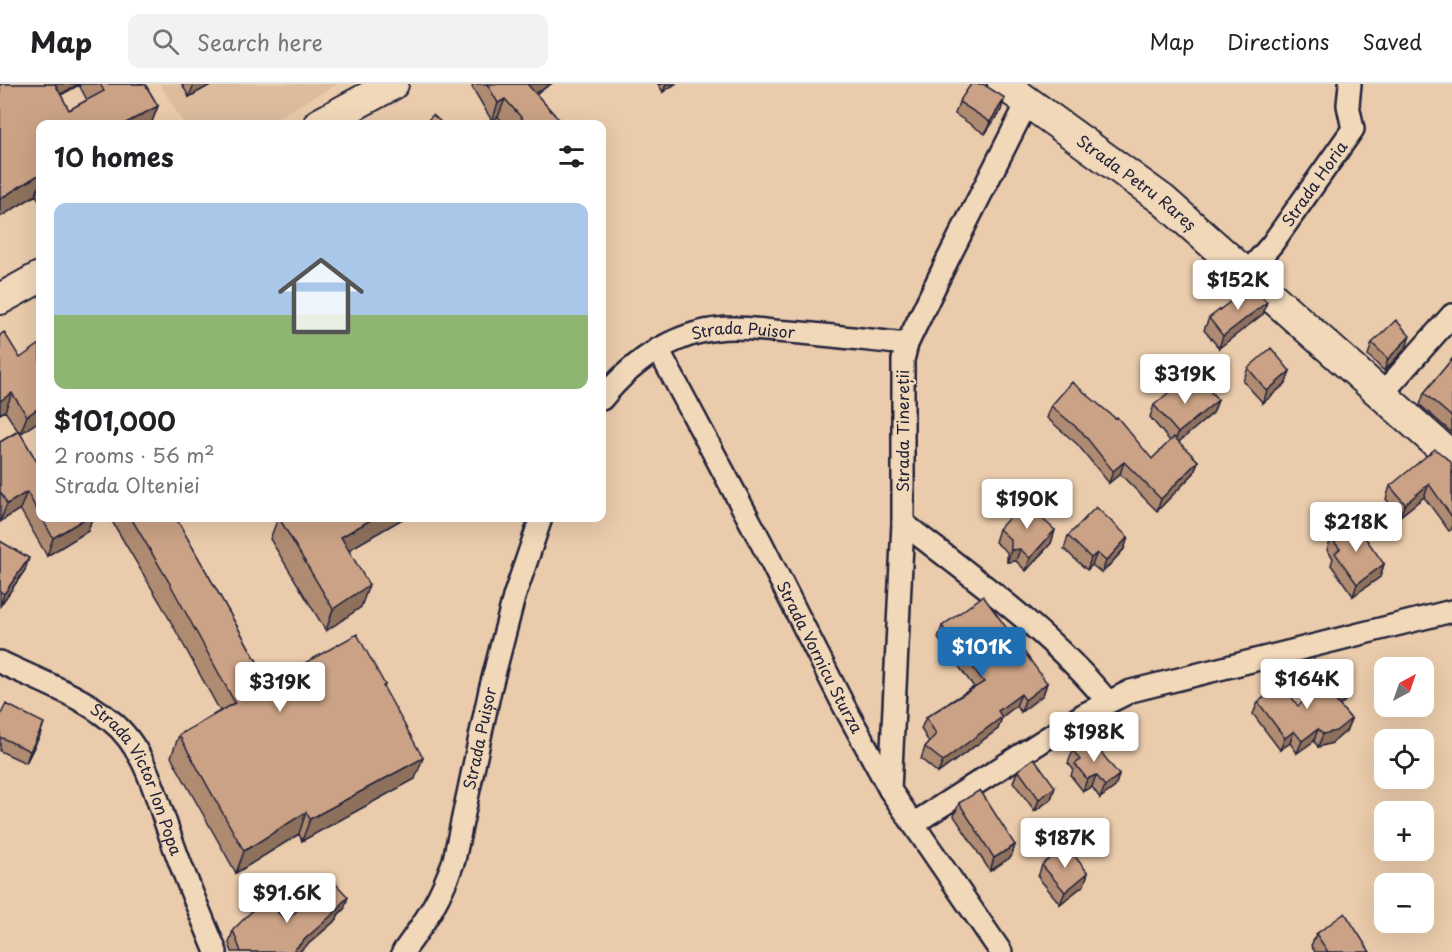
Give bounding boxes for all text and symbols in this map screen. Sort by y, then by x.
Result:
search box [128,14,548,68]
text: Map [30,20,92,63]
icon: search [149,25,182,58]
text: Search here [197,25,323,58]
text: Map [1149,25,1194,57]
text: Directions [1227,25,1329,57]
text: Saved [1362,25,1422,57]
street label: Strada Petru Rareș [1072,128,1202,236]
street label: Strada Horia [1275,135,1352,231]
text: 10 homes [54,137,174,176]
icon: filters [555,140,588,173]
icon: home [267,242,375,350]
pin: $152K [1196,260,1280,311]
text: $152K [1207,264,1269,294]
street label: Strada Puișor [688,315,797,345]
pin: $319K [1143,354,1227,405]
text: $319K [1154,358,1216,388]
street label: Strada Tinereții [890,370,914,492]
text: $101,000 [54,401,176,440]
text: 2 rooms · 56 m² [54,440,215,470]
text: Strada Olteniei [54,470,200,500]
pin: $190K [985,479,1069,530]
text: $190K [996,483,1058,513]
pin: $218K [1314,502,1398,553]
text: $218K [1324,506,1388,536]
street label: Strada Vornicu Sturza [771,576,870,737]
pin: $101K [940,627,1024,678]
text: $101K [952,631,1012,661]
north arrow [1374,657,1434,717]
map controls [1374,657,1434,933]
pin: $164K [1265,659,1349,710]
pin: $319K [238,662,322,713]
text: $164K [1275,663,1339,693]
text: $319K [249,666,311,696]
street label: Strada Puișor [456,684,501,792]
street label: Strada Victor Ion Popa [86,696,189,859]
pin: $198K [1052,712,1136,763]
text: $198K [1064,716,1124,746]
button: locate [1374,729,1434,789]
button: + [1374,801,1434,861]
pin: $187K [1023,818,1107,869]
text: $187K [1035,822,1095,852]
pin: $91.6K [238,873,336,924]
button: − [1374,873,1434,933]
text: $91.6K [253,877,321,907]

